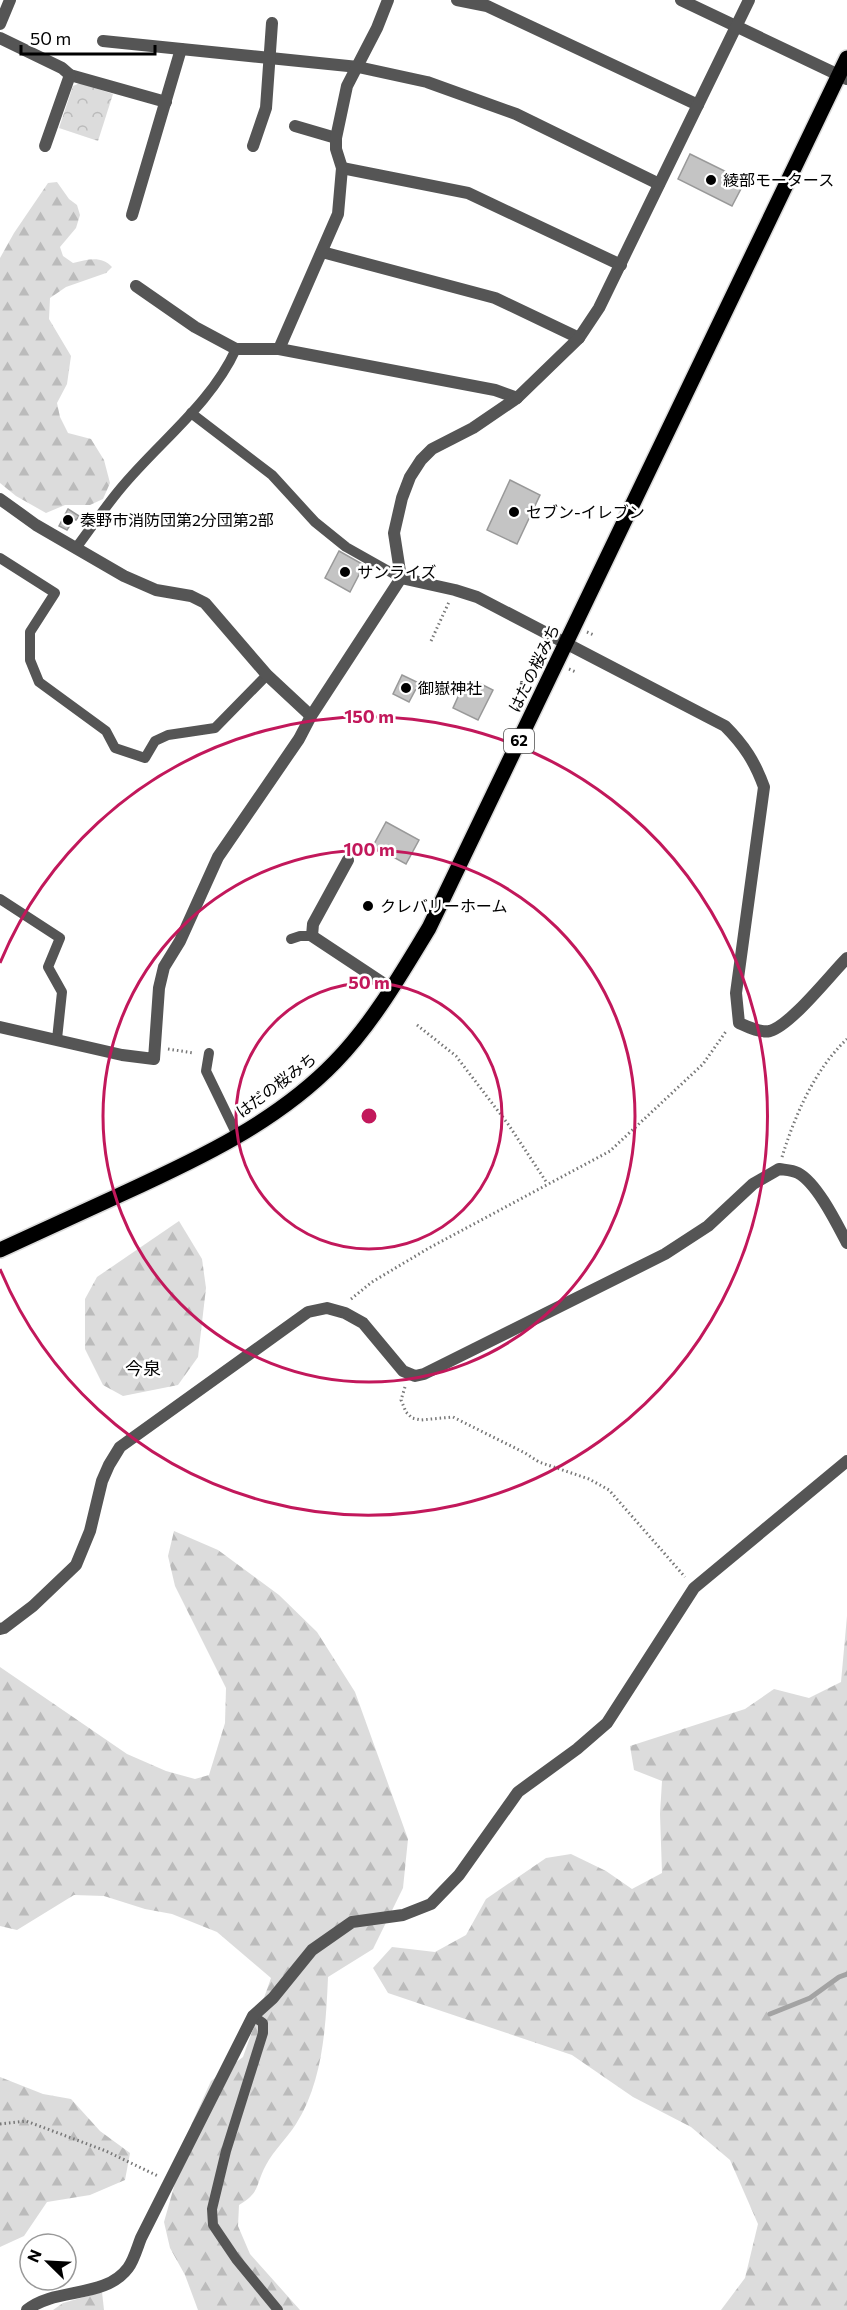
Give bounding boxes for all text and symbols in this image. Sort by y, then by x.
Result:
scale bar [21,18,154,56]
text: 50 m [30,27,71,49]
place label: 綾部モータース [723,170,834,189]
marker: 綾部モータース [704,173,718,187]
place label: セブン-イレブン [526,502,645,521]
marker: セブン-イレブン [507,505,521,519]
place label: 秦野市消防団第2分団第2部 [80,510,274,529]
marker: 秦野市消防団第2分団第2部 [61,513,75,527]
place label: サンライズ [357,562,437,581]
marker: サンライズ [338,565,352,579]
street label: はだの桜みち [504,621,563,715]
place label: 御嶽神社 [418,678,482,697]
marker: 御嶽神社 [399,681,413,695]
text: 150 m [344,705,394,727]
road number: 62 [504,729,534,753]
text: 100 m [343,838,395,860]
place label: クレバリーホーム [380,896,508,915]
marker: クレバリーホーム [361,899,375,913]
text: 50 m [348,971,390,993]
street label: はだの桜みち [232,1048,320,1121]
centre of rings [359,1106,379,1126]
district label: 今泉 [125,1357,161,1379]
north arrow [18,2232,78,2292]
text: N [23,2246,45,2265]

